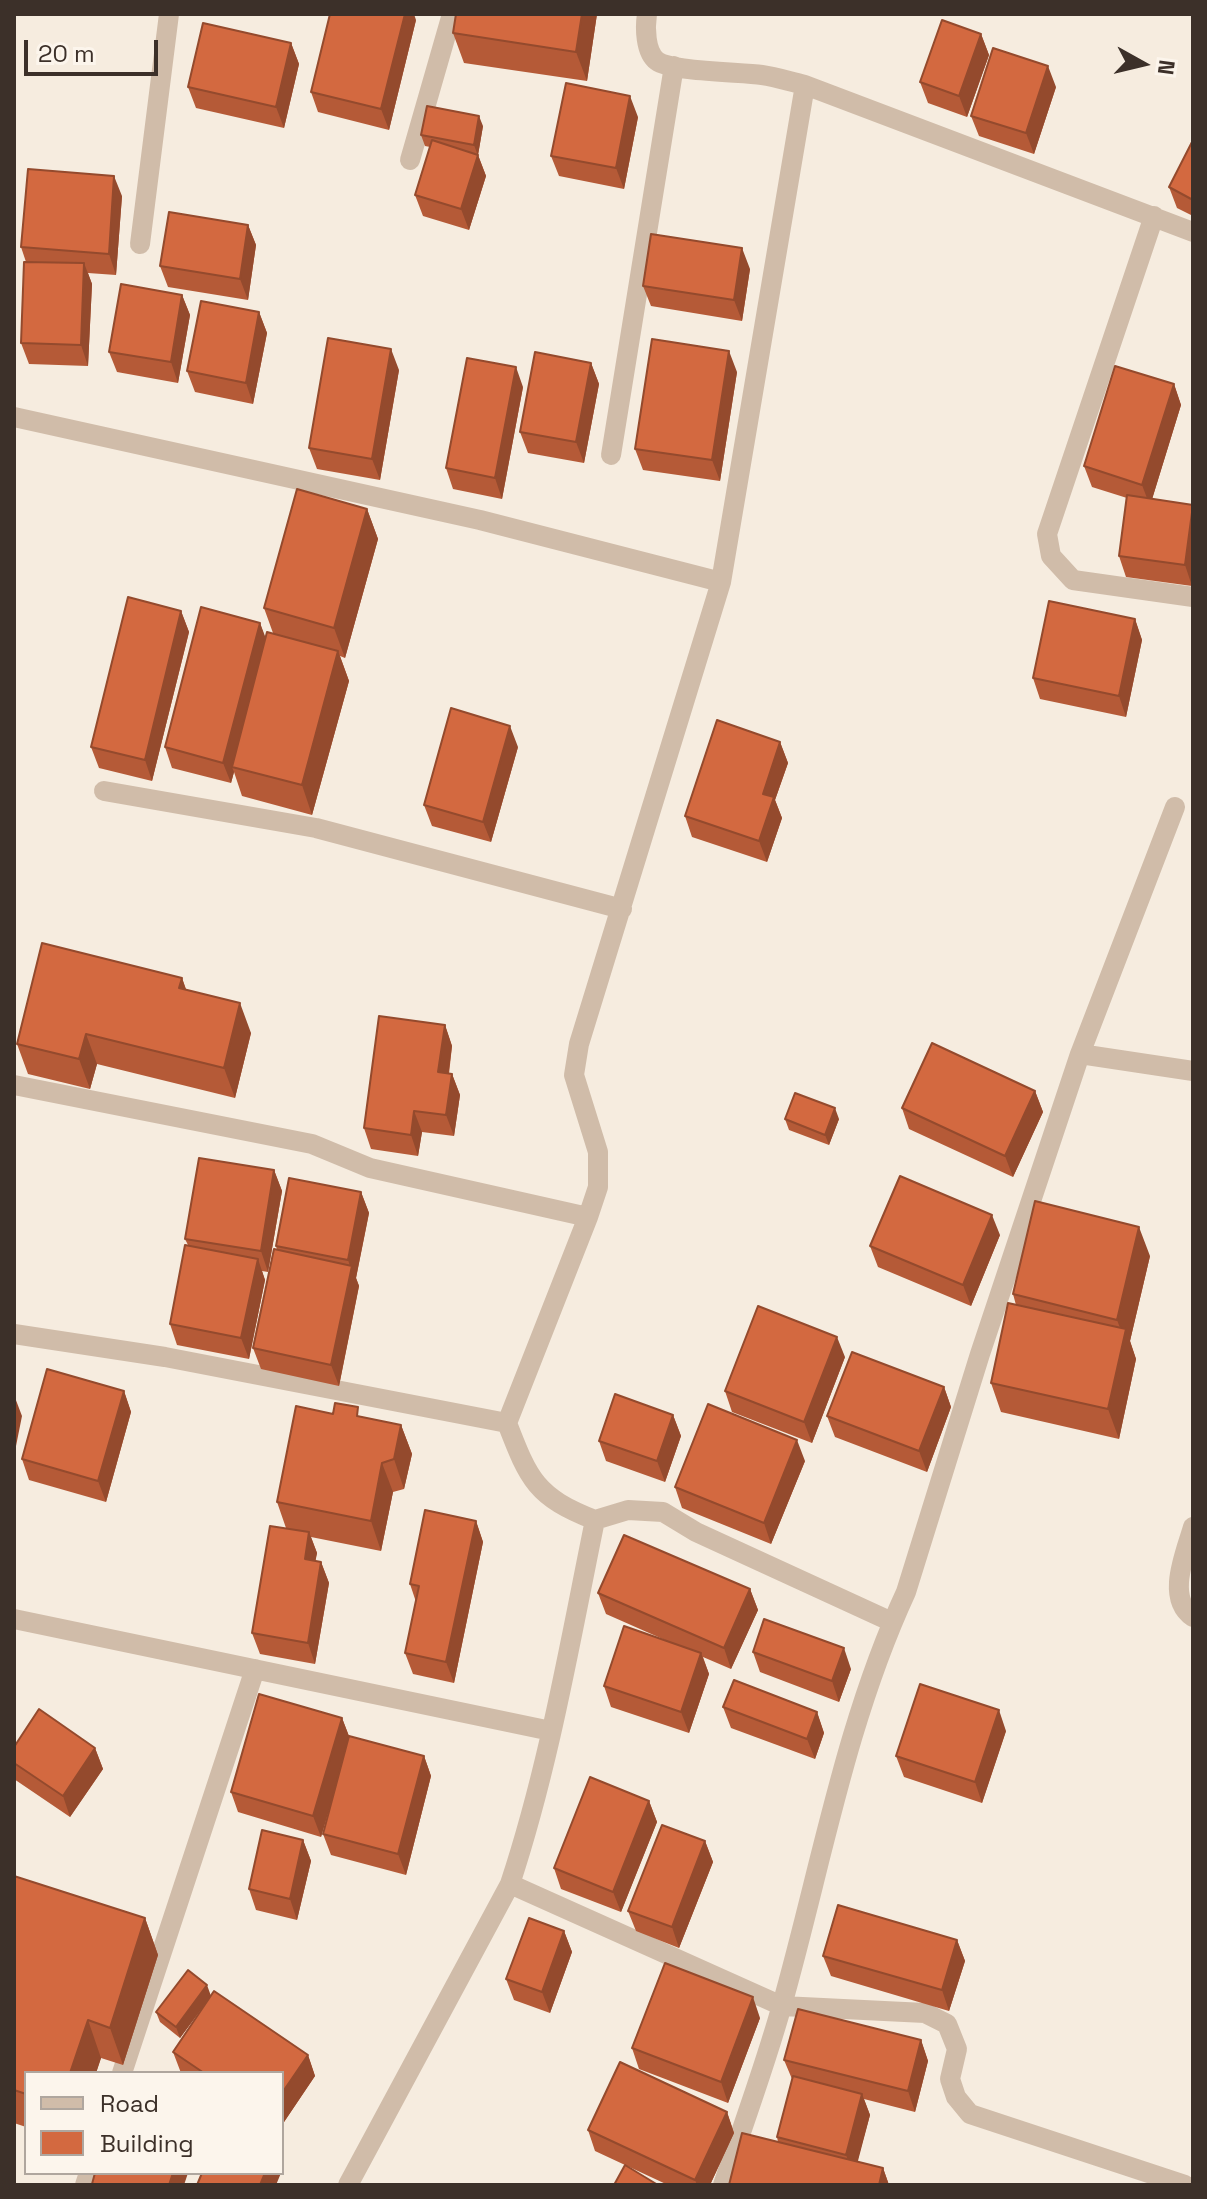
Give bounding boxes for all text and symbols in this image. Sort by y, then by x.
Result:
scale bar [28,24,162,74]
north arrow [1103,24,1183,104]
text: 20 m [38,38,95,69]
text: N [1152,58,1182,77]
legend [24,2071,284,2175]
text: Road [100,2088,159,2119]
text: Building [100,2128,194,2159]

